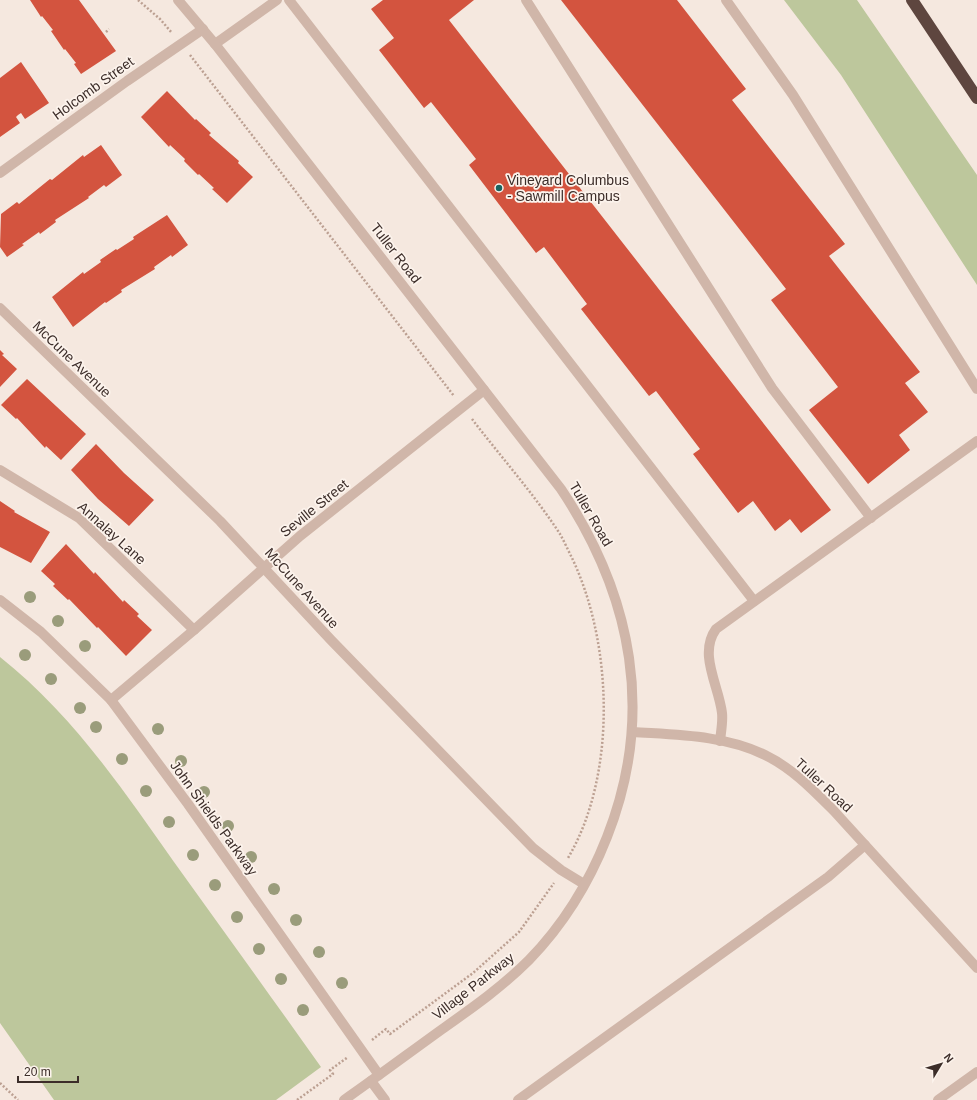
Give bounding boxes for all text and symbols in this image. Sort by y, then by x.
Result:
street label: Holcomb Street [49,53,137,123]
place label: Vineyard Columbus - Sawmill Campus [507,172,629,204]
marker: Vineyard Columbus - Sawmill Campus [494,183,504,193]
street label: Tuller Road [368,220,424,286]
street label: McCune Avenue [30,318,115,400]
street label: Seville Street [277,476,351,540]
street label: Tuller Road [566,479,616,549]
street label: Annalay Lane [75,498,149,568]
street label: McCune Avenue [262,545,342,632]
street label: Tuller Road [792,755,856,815]
street label: John Shields Parkway [167,758,261,878]
street label: Village Parkway [429,949,517,1023]
north arrow [921,1044,961,1084]
text: N [942,1051,956,1065]
scale bar [18,1058,78,1084]
text: 20 m [24,1065,51,1079]

